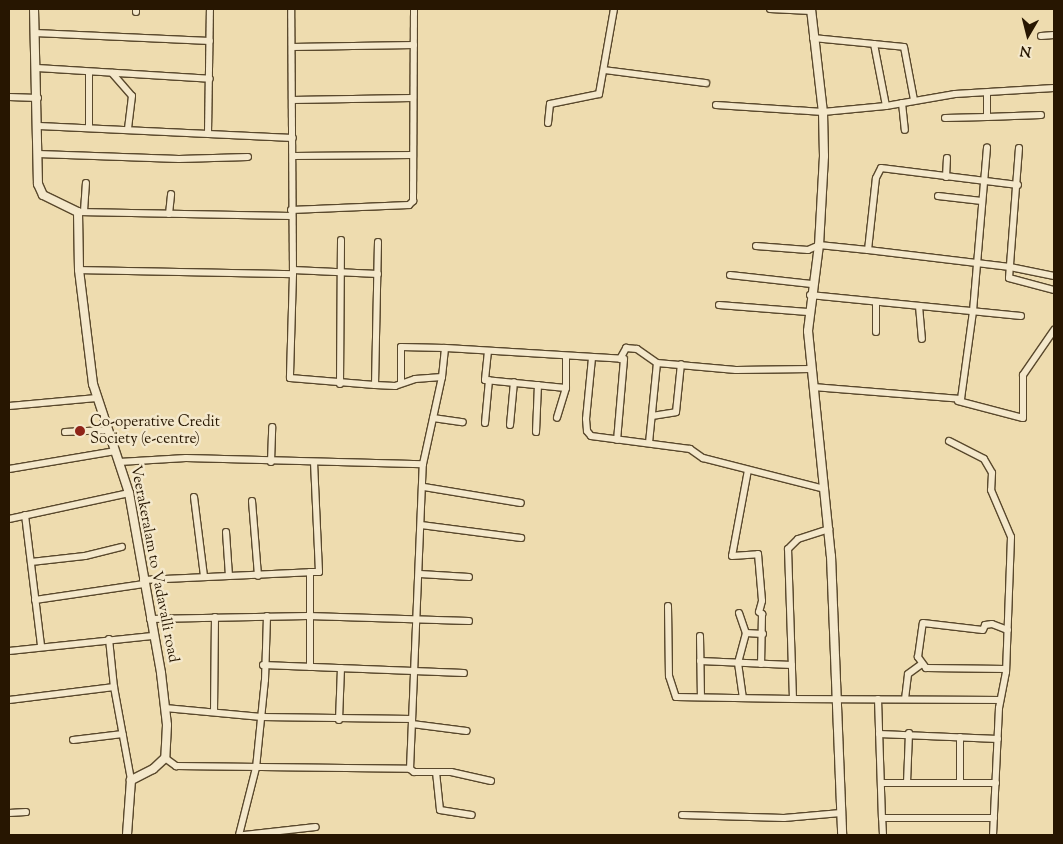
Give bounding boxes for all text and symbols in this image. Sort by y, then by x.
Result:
north arrow [1003,10,1053,60]
text: N [1019,39,1033,61]
place label: Co-operative Credit Society (e-centre) [90,413,220,448]
marker: Co-operative Credit Society (e-centre) [74,425,86,437]
street label: Veerakeralam to Vadavalli road [126,464,182,664]

